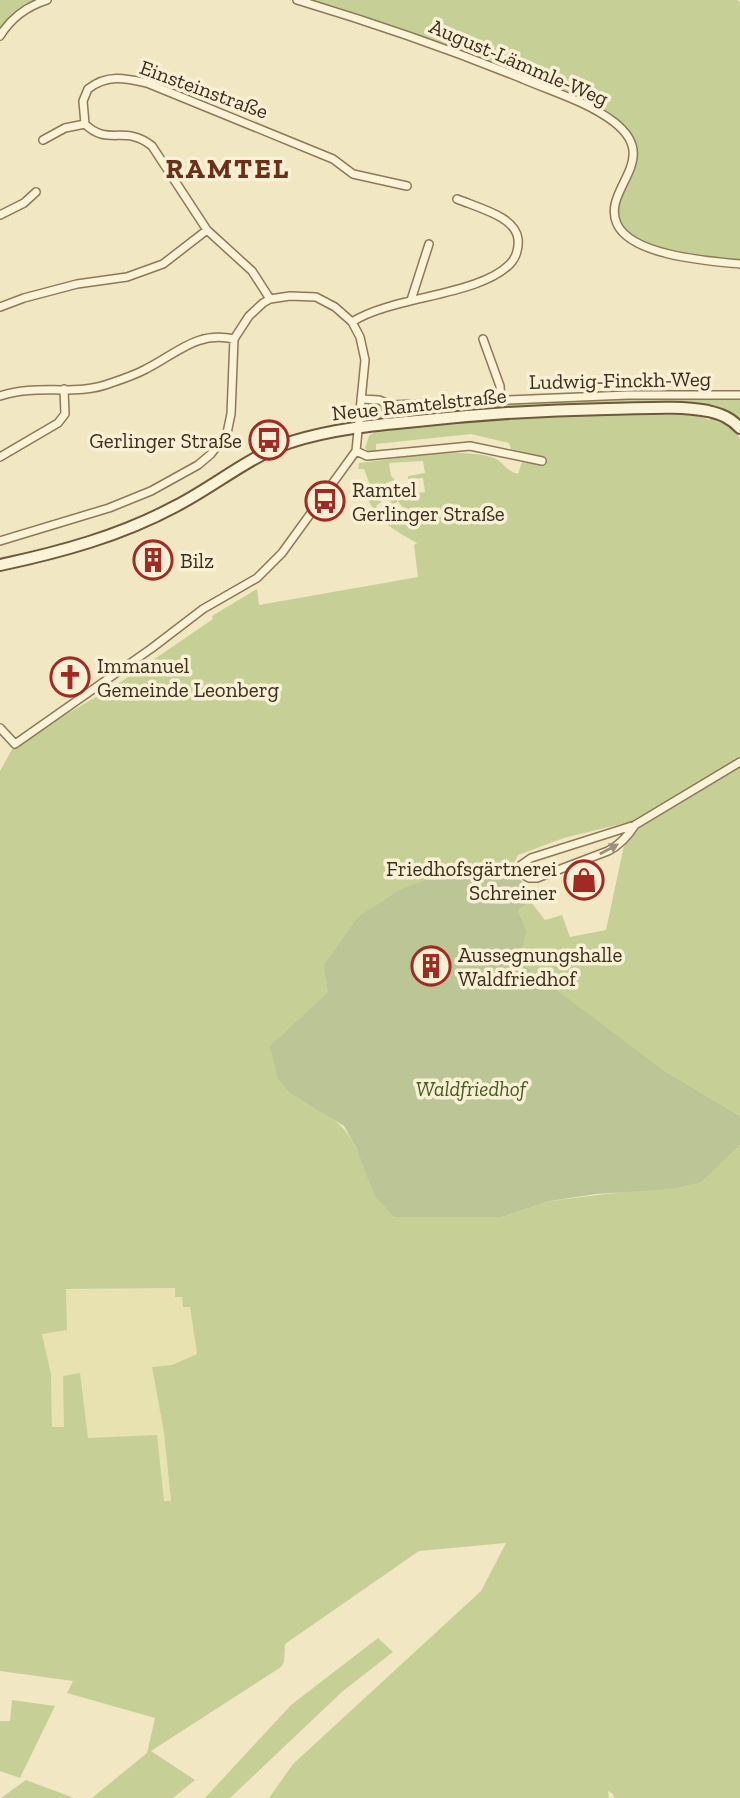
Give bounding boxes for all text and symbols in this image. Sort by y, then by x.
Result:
street label: August-Lämmle-Weg [426,13,613,111]
street label: Einsteinstraße [137,54,272,124]
district label: RAMTEL [166,152,290,185]
street label: Ludwig-Finckh-Weg [529,366,712,394]
street label: Neue Ramtelstraße [331,382,508,426]
bus stop icon: Gerlinger Straße [248,419,290,461]
place label: Gerlinger Straße [89,428,242,453]
place label: Ramtel Gerlinger Straße [352,477,505,526]
bus stop icon: Ramtel Gerlinger Straße [304,480,346,522]
building icon: Bilz [132,539,174,581]
place label: Bilz [180,548,214,573]
place label: Immanuel Gemeinde Leonberg [97,653,279,702]
church icon: Immanuel Gemeinde Leonberg [49,656,91,698]
one-way arrow [599,844,619,855]
place label: Friedhofsgärtnerei Schreiner [386,856,557,905]
shop icon: Friedhofsgärtnerei Schreiner [563,859,605,901]
place label: Aussegnungshalle Waldfriedhof [458,942,622,991]
building icon: Aussegnungshalle Waldfriedhof [410,945,452,987]
park label: Waldfriedhof [416,1076,529,1101]

